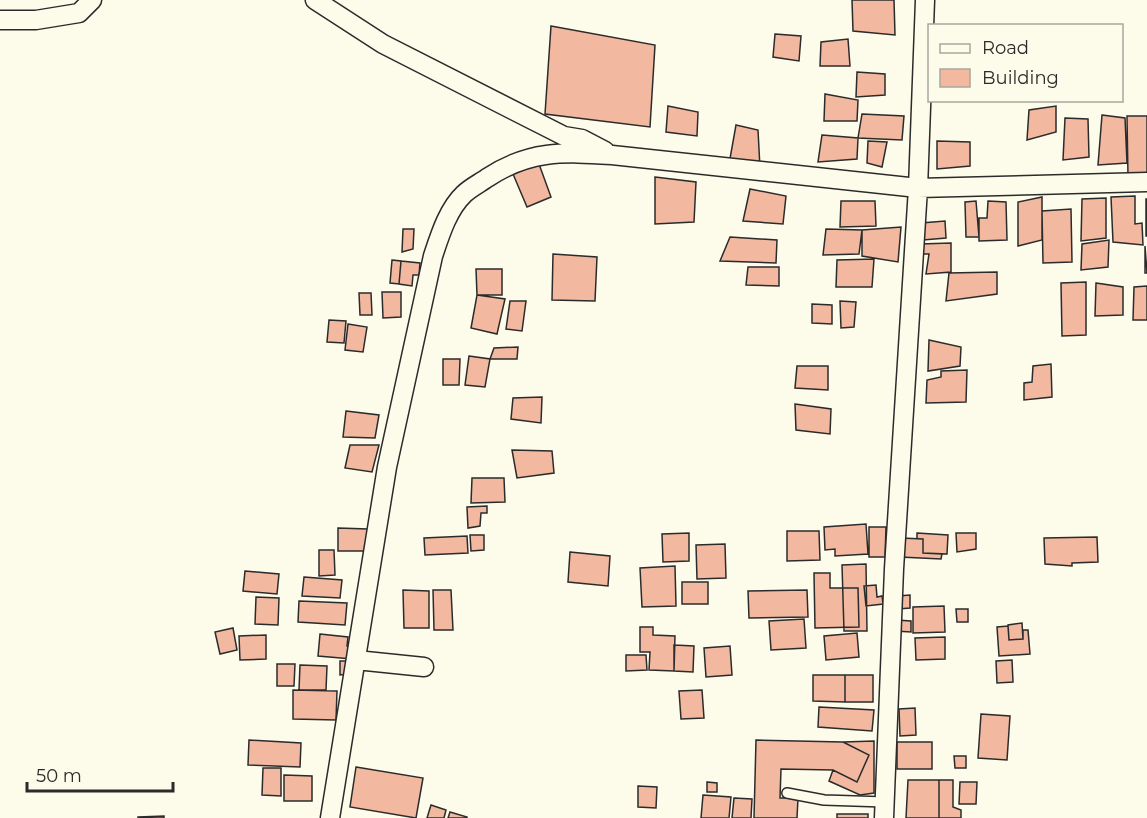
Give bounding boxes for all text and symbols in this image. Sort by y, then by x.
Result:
legend [928,24,1123,102]
text: Road [982,37,1029,59]
text: Building [982,67,1059,89]
scale bar [27,755,172,793]
text: 50 m [36,765,82,787]

